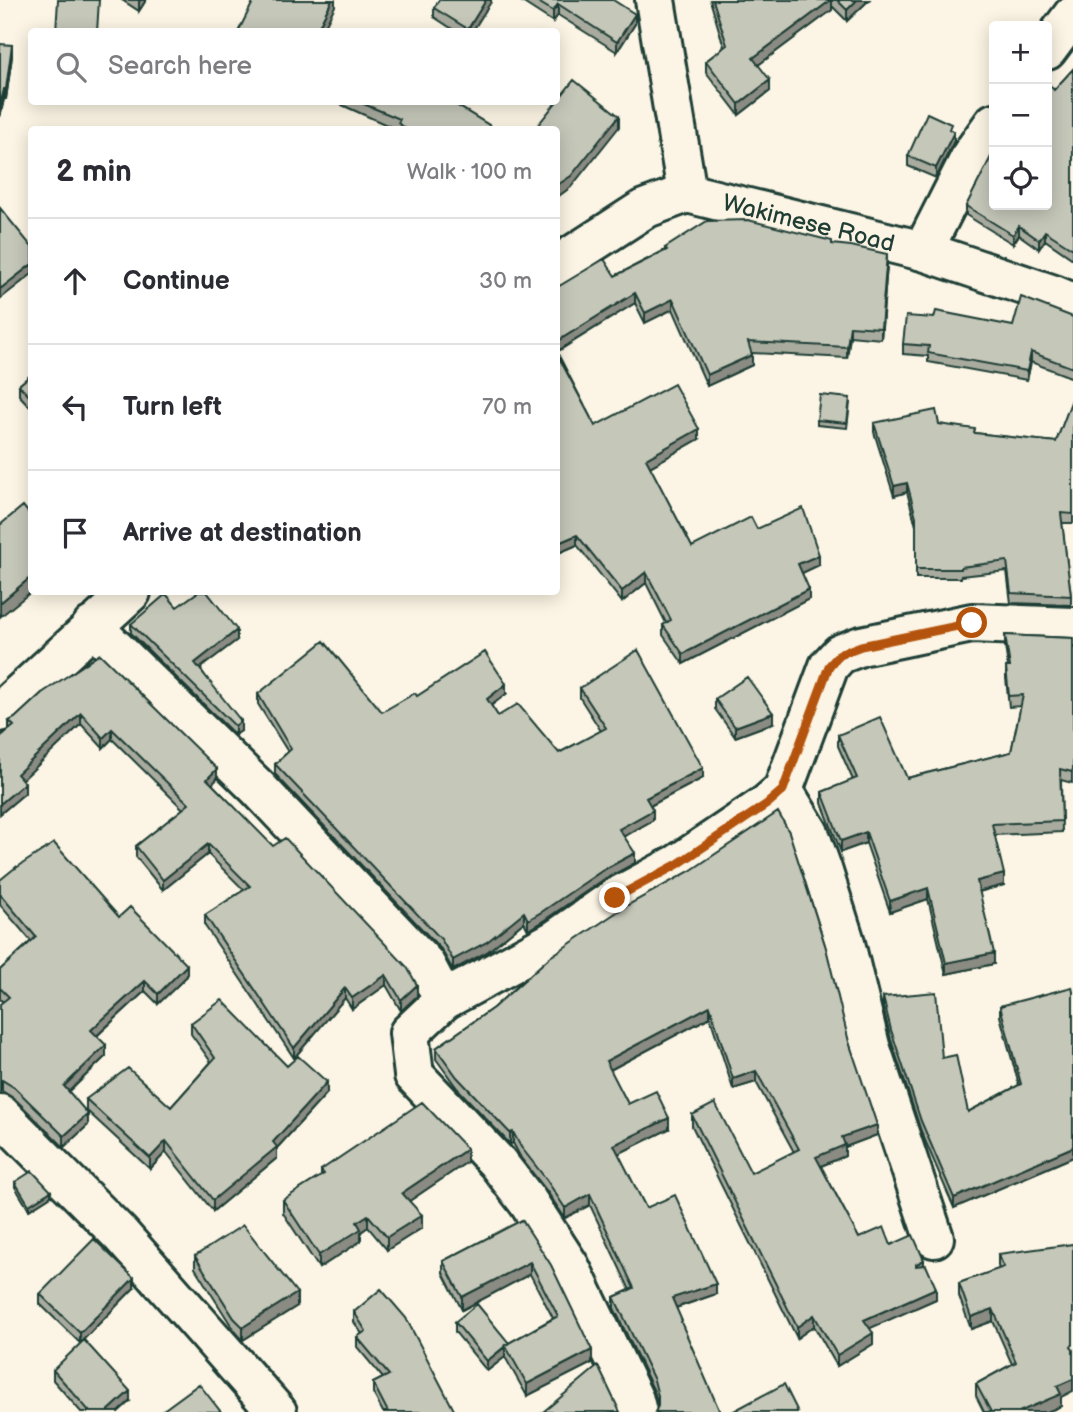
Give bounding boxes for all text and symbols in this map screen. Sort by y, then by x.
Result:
map controls [989,21,1052,210]
button: + [989,21,1052,84]
search box [28,28,560,105]
icon: search [52,48,90,86]
text: Search here [108,51,252,82]
button: − [989,84,1052,147]
button: locate [989,147,1052,210]
text: 2 min [56,154,132,190]
text: Walk · 100 m [407,158,532,186]
street label: Wakimese Road [720,188,898,258]
icon: ahead [56,262,94,300]
text: Continue [123,266,230,297]
text: 30 m [479,267,532,295]
icon: left [56,388,94,426]
text: Turn left [123,392,222,423]
text: 70 m [482,393,532,421]
icon: arrive [56,514,94,552]
text: Arrive at destination [123,518,362,549]
route start [956,607,987,638]
route end [599,882,630,913]

